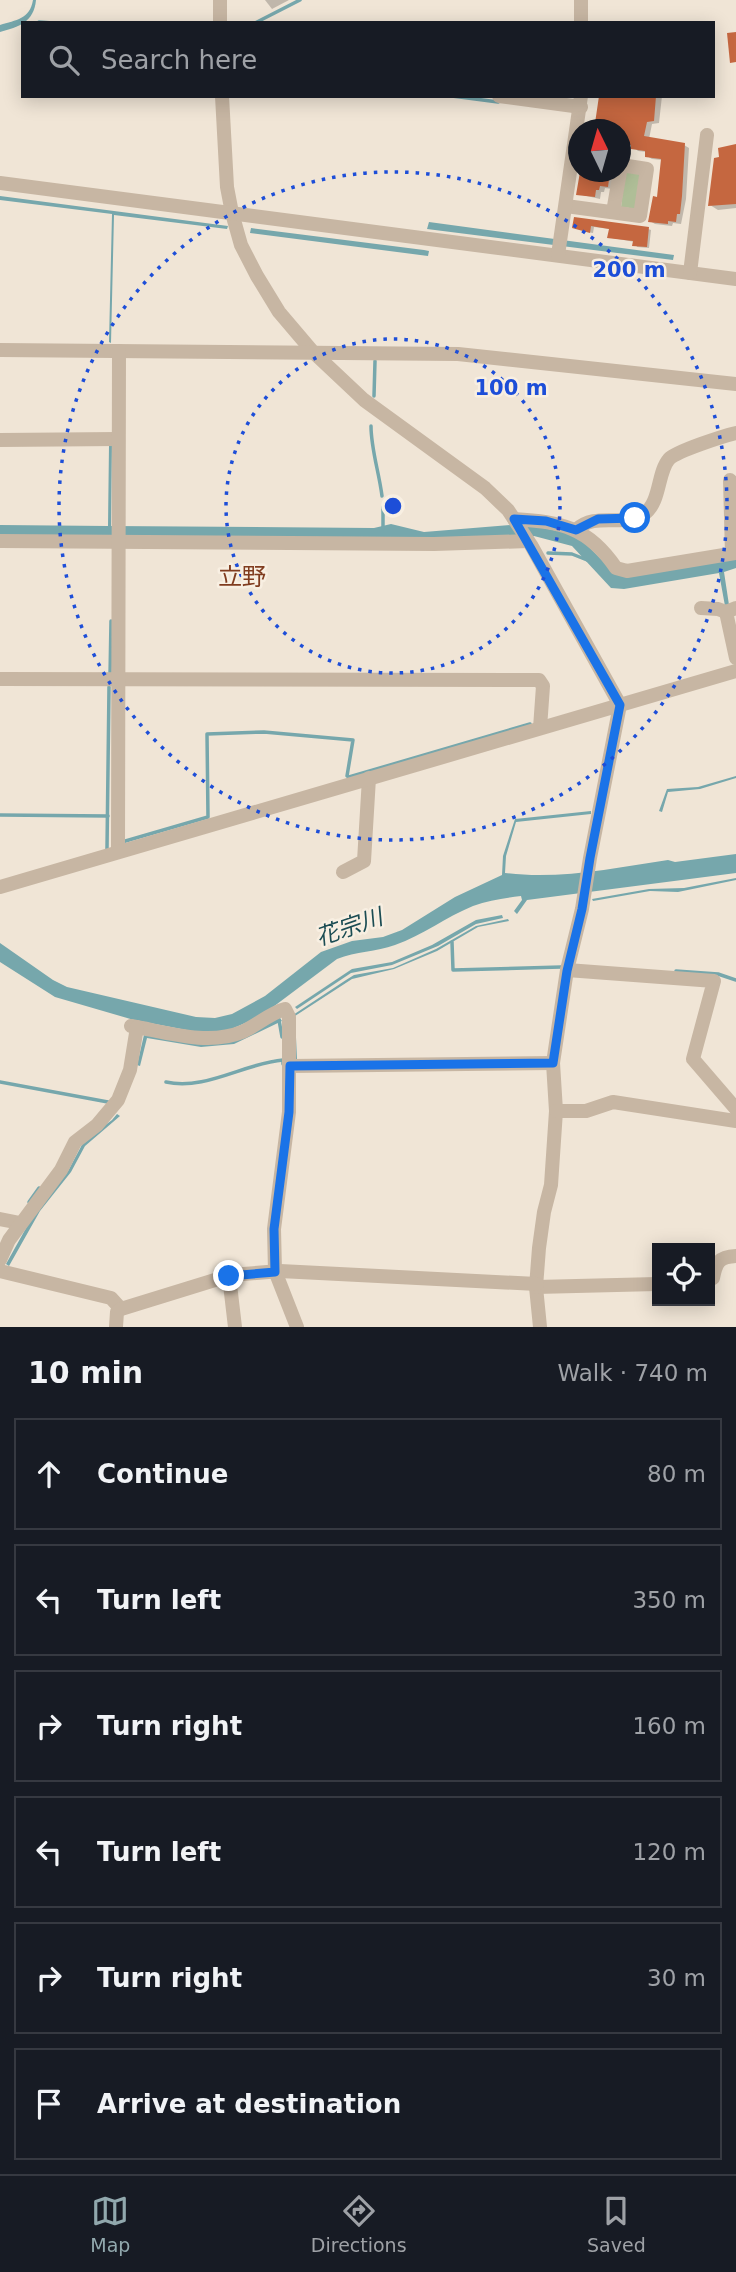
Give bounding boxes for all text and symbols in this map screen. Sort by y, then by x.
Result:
search box [21,21,715,98]
icon: search [45,41,83,79]
text: Search here [101,45,257,75]
north arrow [568,119,631,182]
text: 200 m [592,258,666,282]
text: 100 m [474,376,548,400]
centre of rings [381,494,405,518]
route start [619,502,650,533]
district label: 立野 [218,563,266,591]
water label: 花宗川 [312,902,389,951]
map controls [652,1243,715,1306]
button: locate [652,1243,715,1306]
route end [213,1260,244,1291]
text: 10 min [28,1355,143,1390]
text: Walk · 740 m [557,1360,708,1386]
icon: ahead [30,1455,68,1493]
text: Continue [97,1459,228,1489]
text: 80 m [647,1461,706,1487]
icon: left [30,1581,68,1619]
text: Turn left [97,1585,221,1615]
text: 350 m [632,1587,706,1613]
icon: right [30,1707,68,1745]
text: Turn right [97,1711,242,1741]
text: 160 m [632,1713,706,1739]
icon: left [30,1833,68,1871]
text: Turn left [97,1837,221,1867]
text: 120 m [632,1839,706,1865]
icon: right [30,1959,68,1997]
text: Turn right [97,1963,242,1993]
text: 30 m [647,1965,706,1991]
icon: arrive [30,2085,68,2123]
text: Arrive at destination [97,2089,401,2119]
tab: Map [90,2192,130,2256]
tab: Directions [311,2192,407,2256]
tab: Saved [587,2192,646,2256]

